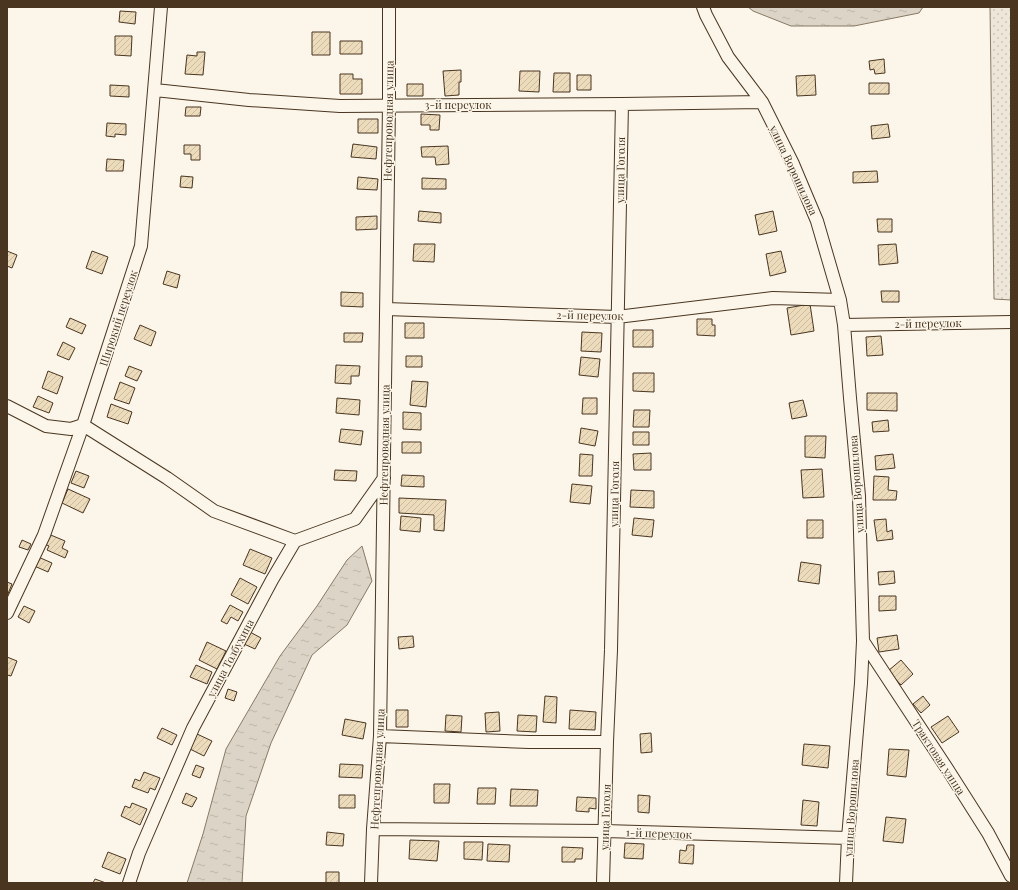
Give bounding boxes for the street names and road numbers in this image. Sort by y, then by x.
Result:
street label: Нефтепроводная улица [379,60,397,182]
street label: 3-й переулок [424,97,492,112]
street label: улица Ворошилова [766,122,822,218]
street label: улица Гоголя [612,137,628,204]
street label: Широкий переулок [95,267,141,368]
street label: 2-й переулок [556,307,625,323]
street label: 2-й переулок [894,315,963,331]
street label: Нефтепроводная улица [375,384,393,506]
street label: улица Ворошилова [845,434,867,534]
street label: улица Гоголя [606,461,622,528]
street label: улица Толбухина [203,616,257,701]
street label: Нефтепроводная улица [366,708,388,830]
street label: Трактовая улица [909,716,969,798]
street label: улица Ворошилова [840,758,862,858]
street label: улица Гоголя [596,784,614,851]
street label: 1-й переулок [626,824,693,842]

